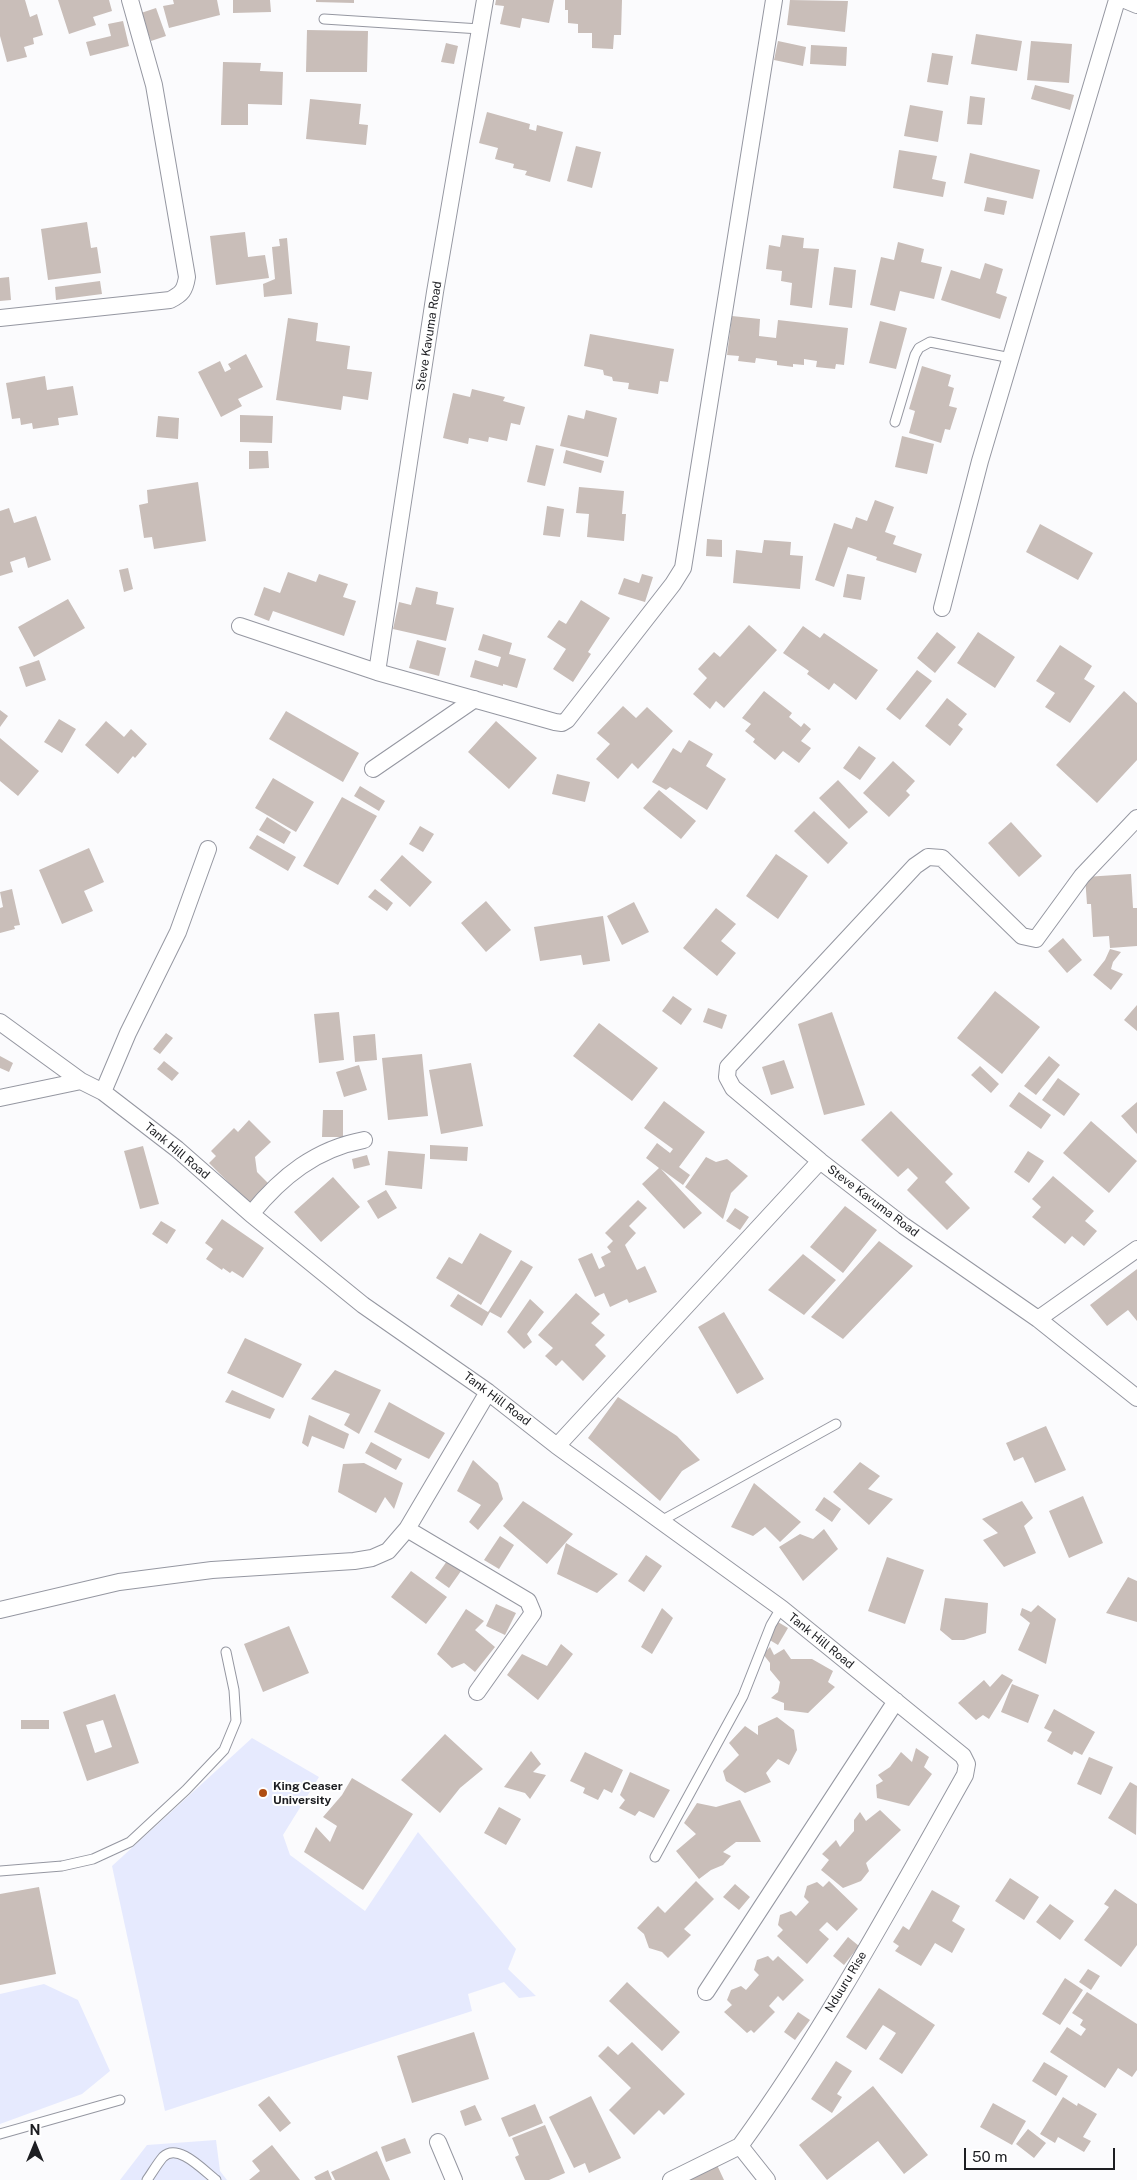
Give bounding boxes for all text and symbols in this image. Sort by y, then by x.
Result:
street label: Steve Kavuma Road [413,280,445,392]
street label: Tank Hill Road [142,1120,212,1182]
street label: Steve Kavuma Road [825,1162,921,1240]
street label: Tank Hill Road [461,1369,533,1429]
street label: Tank Hill Road [785,1610,857,1672]
place label: King Ceaser University [273,1779,343,1807]
marker: King Ceaser University [257,1787,269,1799]
street label: Nduuru Rise [822,1949,870,2015]
north arrow [10,2120,60,2170]
text: N [30,2122,40,2138]
scale bar [967,2138,1118,2170]
text: 50 m [972,2148,1007,2165]

